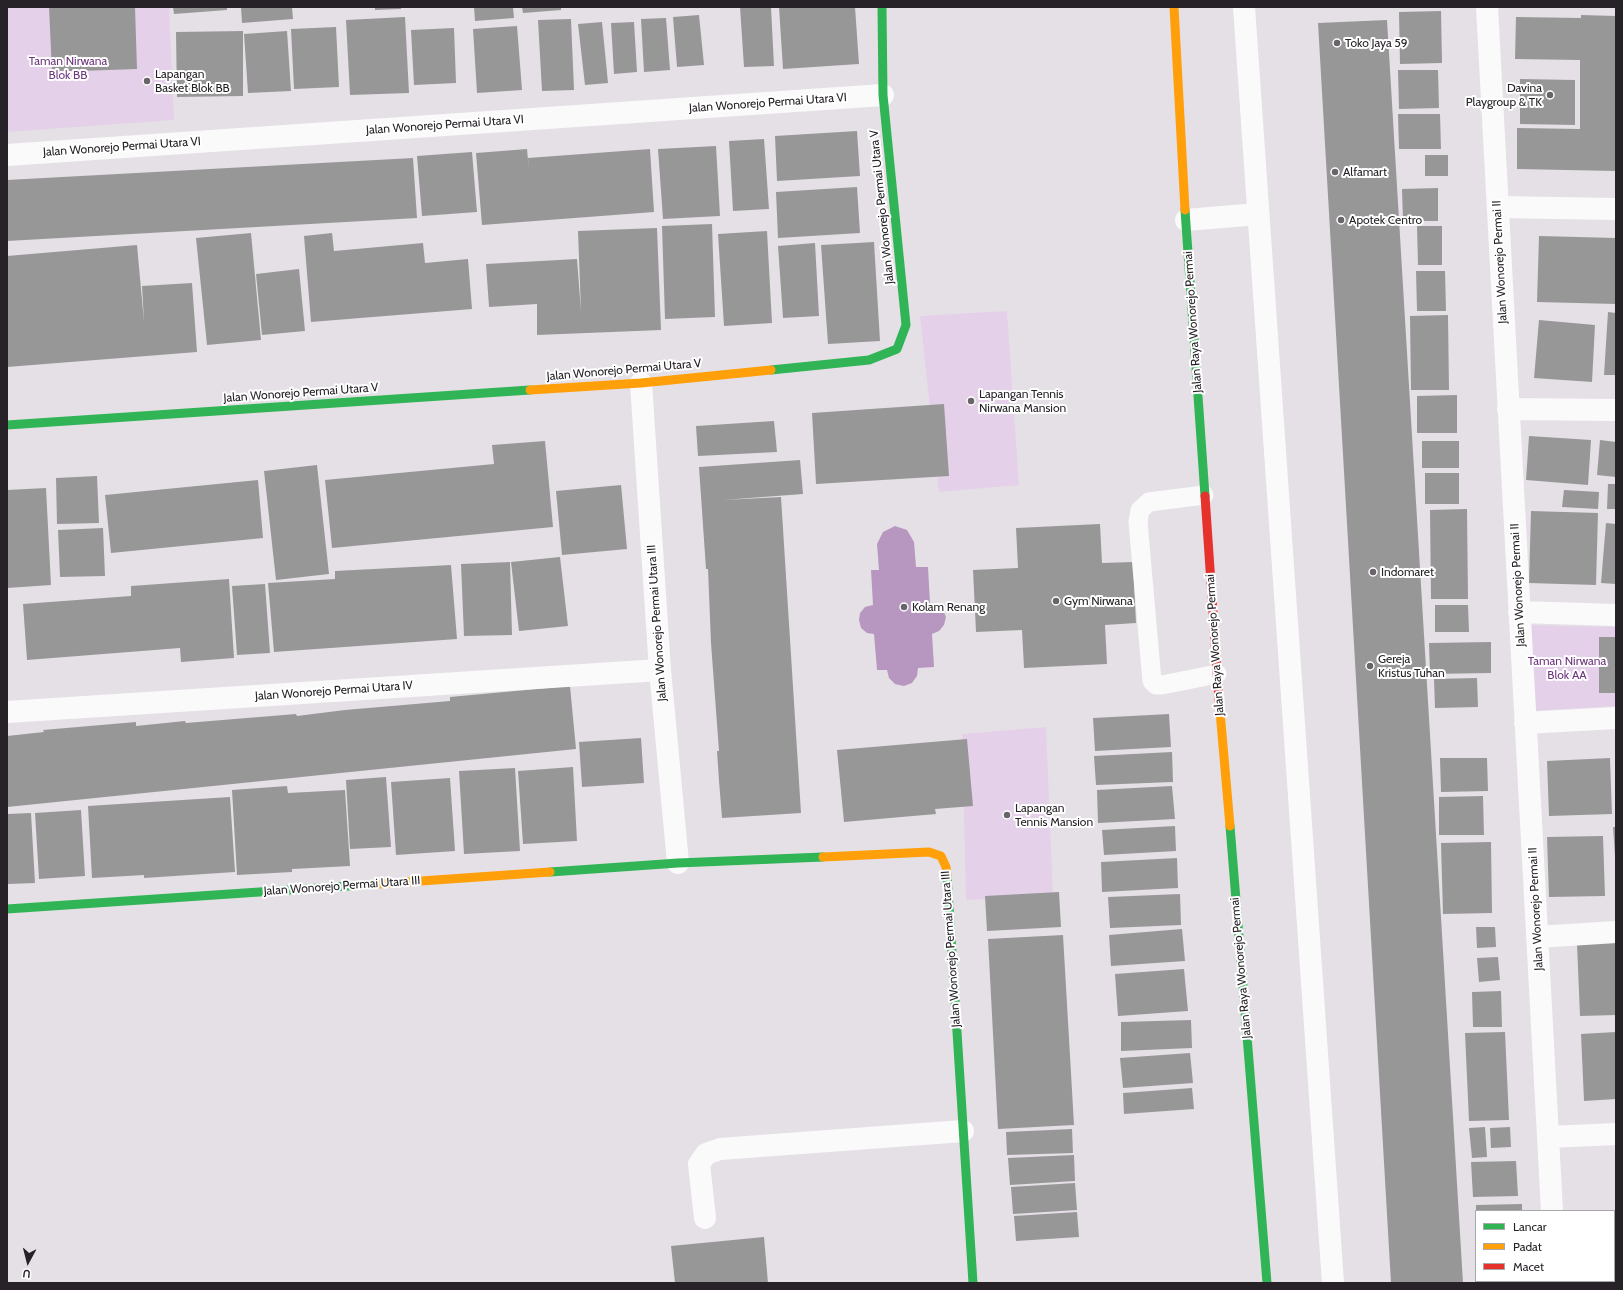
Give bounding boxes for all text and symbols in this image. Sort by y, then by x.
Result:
place label: Toko Jaya 59 [1345,36,1408,50]
marker: Toko Jaya 59 [1332,38,1342,48]
park label: Taman Nirwana Blok BB [29,54,107,82]
place label: Lapangan Basket Blok BB [155,67,230,95]
marker: Lapangan Basket Blok BB [142,76,152,86]
place label: Davina Playgroup & TK [1466,81,1542,109]
street label: Jalan Wonorejo Permai Utara VI [689,90,847,116]
marker: Davina Playgroup & TK [1545,90,1555,100]
street label: Jalan Wonorejo Permai Utara VI [366,112,524,138]
street label: Jalan Wonorejo Permai Utara V [867,129,897,285]
street label: Jalan Wonorejo Permai Utara VI [43,134,201,160]
place label: Alfamart [1343,165,1387,179]
marker: Alfamart [1330,167,1340,177]
street label: Jalan Wonorejo Permai II [1490,200,1510,324]
place label: Apotek Centro [1349,213,1422,227]
marker: Apotek Centro [1336,215,1346,225]
street label: Jalan Raya Wonorejo Permai [1181,251,1205,393]
street label: Jalan Wonorejo Permai Utara V [546,356,702,384]
street label: Jalan Wonorejo Permai Utara V [223,380,379,406]
place label: Lapangan Tennis Nirwana Mansion [979,387,1066,415]
marker: Lapangan Tennis Nirwana Mansion [966,396,976,406]
street label: Jalan Wonorejo Permai II [1508,523,1528,647]
street label: Jalan Wonorejo Permai Utara III [644,544,670,702]
place label: Indomaret [1381,565,1434,579]
marker: Indomaret [1368,567,1378,577]
street label: Jalan Raya Wonorejo Permai [1203,574,1227,716]
place label: Gym Nirwana [1064,594,1133,608]
marker: Gym Nirwana [1051,596,1061,606]
place label: Kolam Renang [912,600,985,614]
marker: Kolam Renang [899,602,909,612]
place label: Gereja Kristus Tuhan [1378,652,1445,680]
park label: Taman Nirwana Blok AA [1528,654,1606,682]
marker: Gereja Kristus Tuhan [1365,661,1375,671]
street label: Jalan Wonorejo Permai Utara IV [255,678,413,704]
place label: Lapangan Tennis Mansion [1015,801,1093,829]
marker: Lapangan Tennis Mansion [1002,810,1012,820]
street label: Jalan Wonorejo Permai II [1526,847,1546,971]
street label: Jalan Wonorejo Permai Utara III [938,870,964,1028]
street label: Jalan Wonorejo Permai Utara III [263,873,421,899]
street label: Jalan Raya Wonorejo Permai [1228,897,1254,1039]
legend [1475,1210,1615,1282]
text: Lancar [1513,1219,1546,1234]
text: Padat [1513,1239,1542,1254]
north arrow [8,1242,48,1282]
text: Macet [1513,1259,1544,1274]
text: U [22,1266,31,1281]

